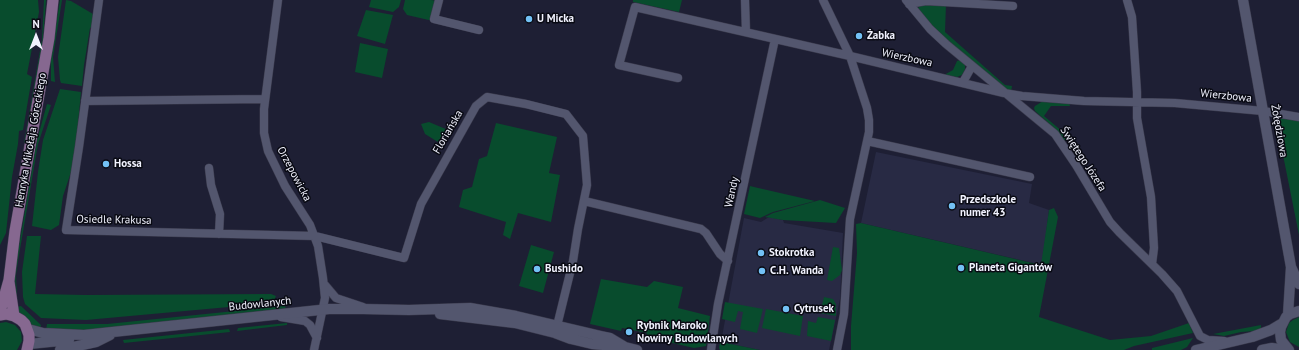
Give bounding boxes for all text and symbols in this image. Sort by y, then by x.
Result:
place label: U Micka [537,12,574,26]
marker: U Micka [524,14,534,24]
north arrow [16,16,56,56]
text: N [32,17,40,31]
place label: Żabka [867,29,895,43]
marker: Żabka [854,31,864,41]
street label: Wierzbowa [880,46,934,70]
street label: Henryka Mikołaja Góreckiego [13,72,49,208]
street label: Wierzbowa [1200,87,1252,105]
street label: Żołędziowa [1268,104,1290,158]
street label: Floriańska [430,108,466,156]
street label: Świętego Józefa [1057,124,1109,194]
street label: Orzepowicka [274,144,314,204]
place label: Hossa [114,157,142,171]
marker: Hossa [101,159,111,169]
street label: Wandy [722,175,742,209]
place label: Przedszkole numer 43 [960,193,1016,219]
marker: Przedszkole numer 43 [947,201,957,211]
street label: Osiedle Krakusa [76,213,152,227]
place label: Stokrotka [769,246,814,260]
marker: Stokrotka [756,248,766,258]
place label: Planeta Gigantów [969,261,1052,275]
place label: Bushido [545,262,583,276]
marker: Planeta Gigantów [956,263,966,273]
marker: Bushido [532,264,542,274]
place label: C.H. Wanda [770,264,823,278]
marker: C.H. Wanda [757,266,767,276]
street label: Budowlanych [228,294,292,314]
place label: Cytrusek [794,302,834,316]
marker: Cytrusek [781,304,791,314]
place label: Rybnik Maroko Nowiny Budowlanych [637,319,738,345]
marker: Rybnik Maroko Nowiny Budowlanych [624,327,634,337]

